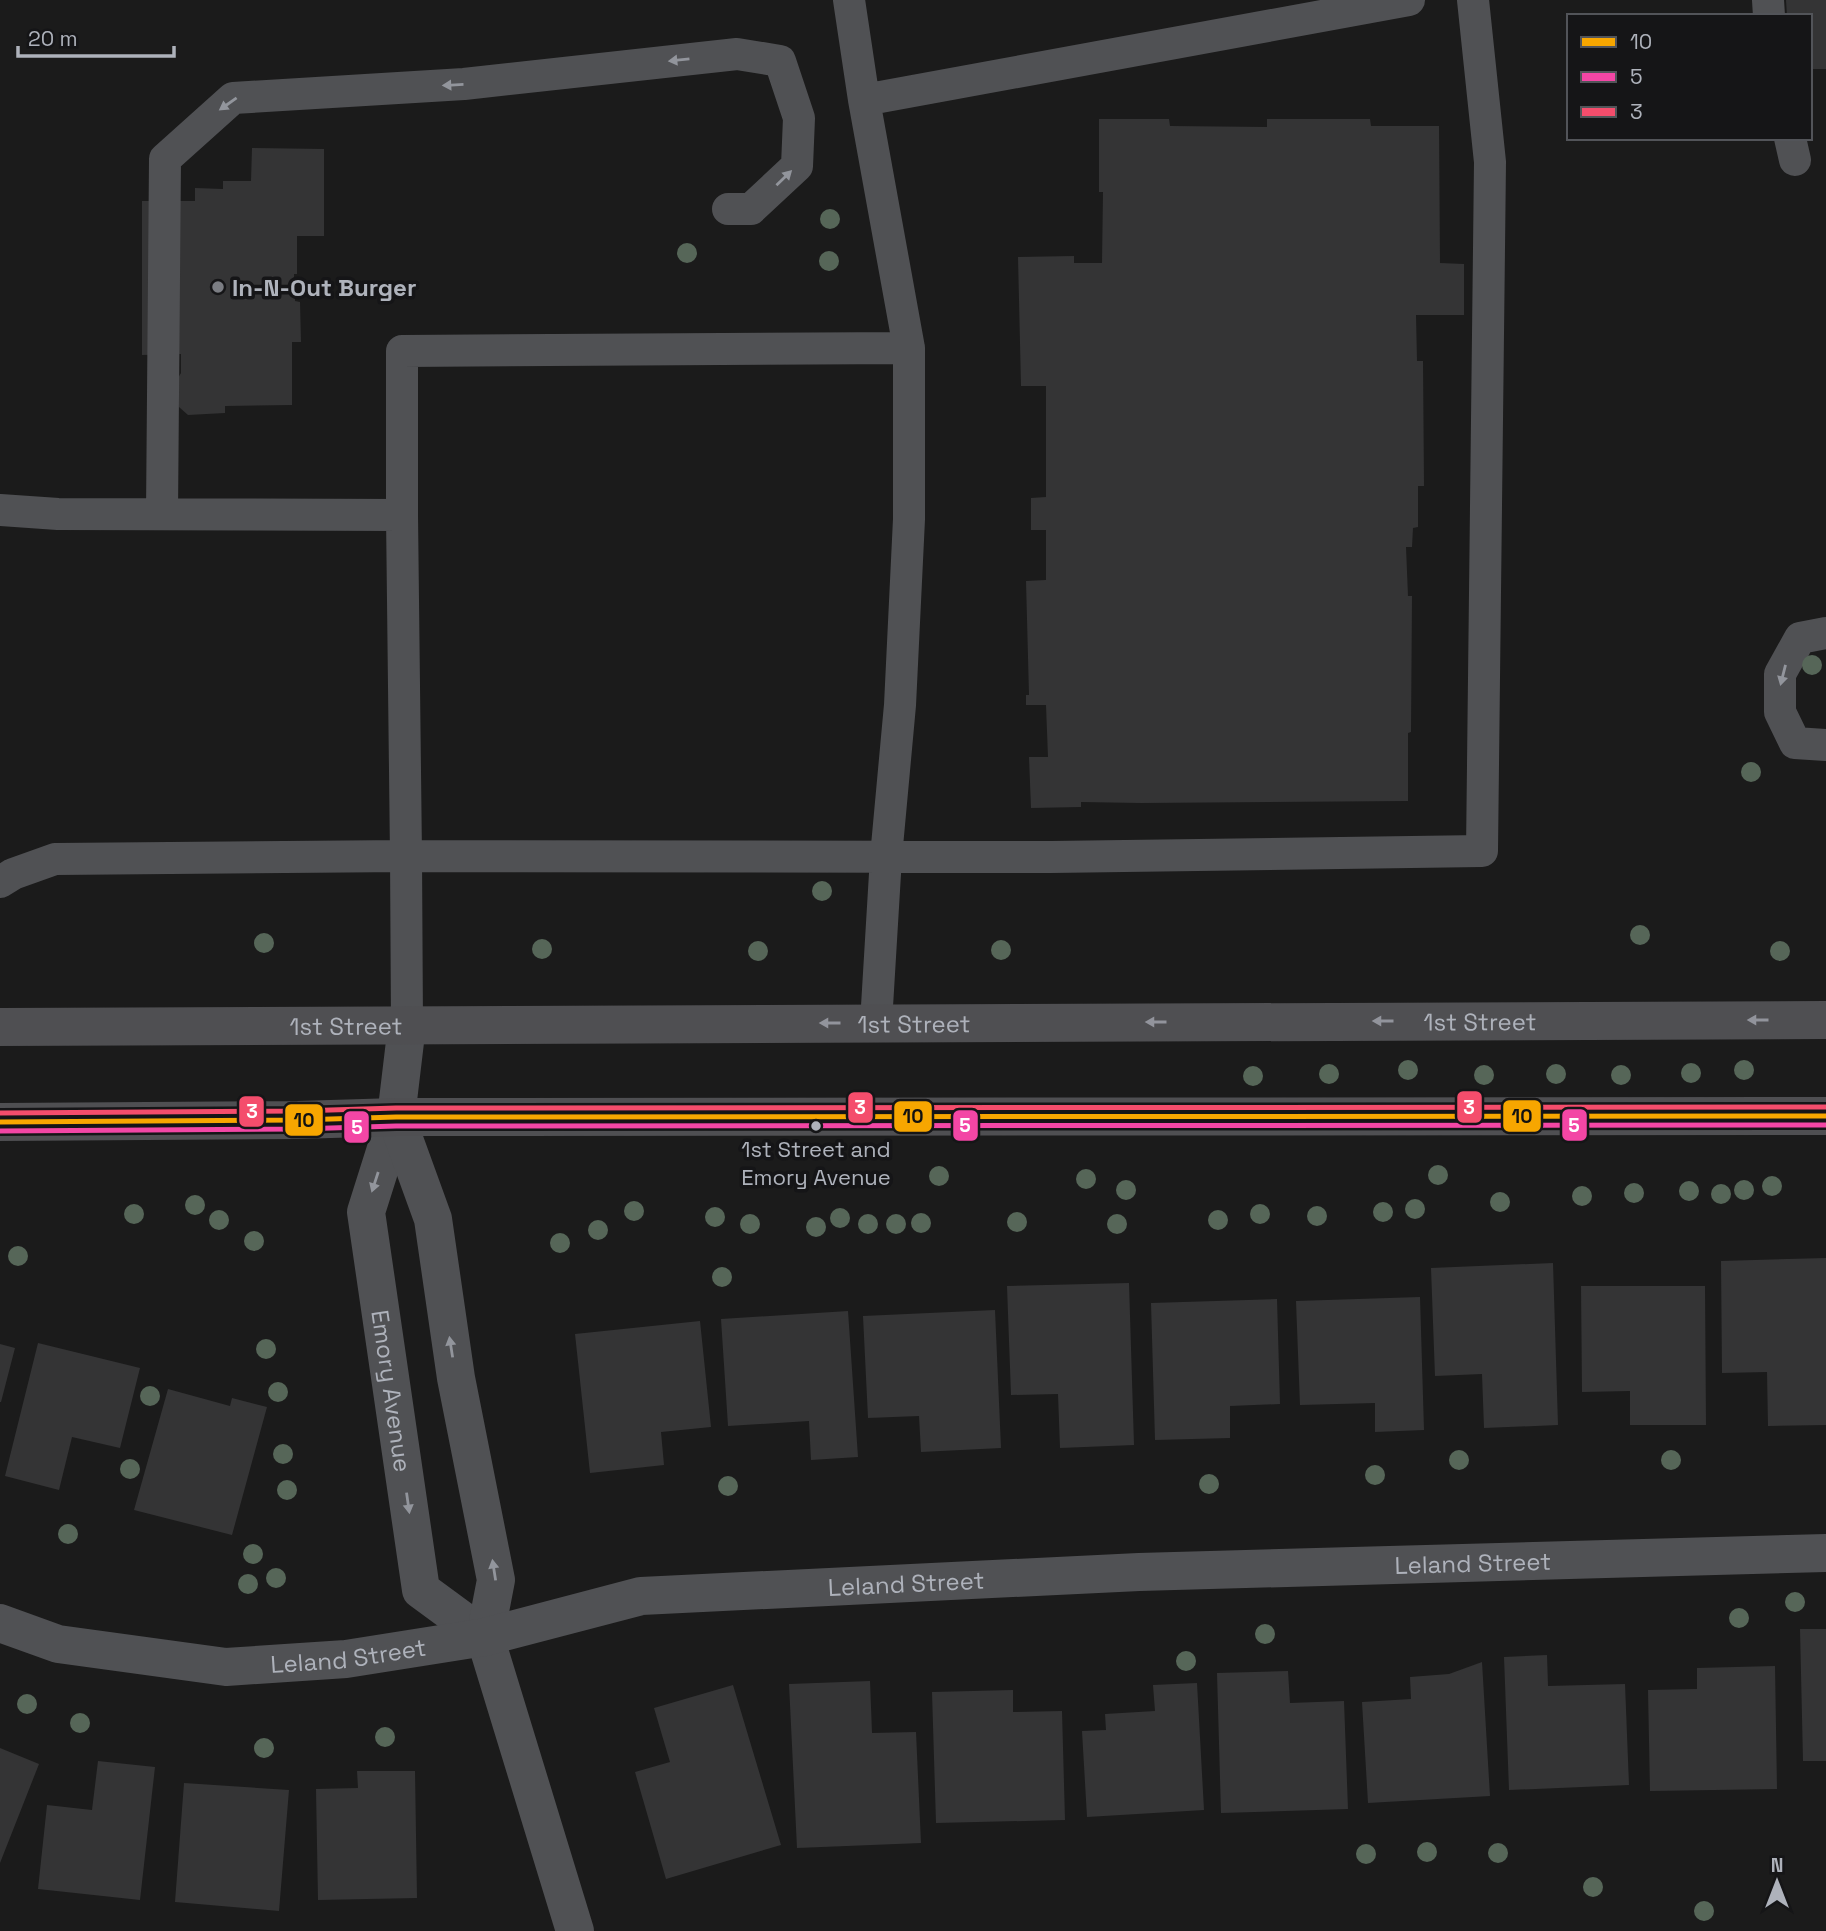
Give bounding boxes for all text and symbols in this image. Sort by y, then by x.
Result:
scale bar [18,14,173,58]
legend [1567,14,1812,140]
text: 20 m [28,25,78,52]
text: 10 [1630,28,1652,55]
one-way arrow [668,55,690,66]
text: 5 [1630,63,1643,90]
one-way arrow [441,79,463,90]
one-way arrow [218,98,238,111]
text: 3 [1630,98,1643,125]
one-way arrow [775,170,792,186]
place label: In-N-Out Burger [232,272,416,303]
marker: In-N-Out Burger [210,279,226,295]
one-way arrow [1777,665,1788,687]
street label: 1st Street [1423,1006,1537,1037]
street label: 1st Street [857,1008,971,1039]
street label: 1st Street [289,1010,403,1041]
one-way arrow [1747,1014,1769,1026]
one-way arrow [1372,1015,1394,1027]
one-way arrow [1145,1016,1167,1028]
one-way arrow [819,1017,841,1029]
line badge: 3 [1456,1090,1483,1124]
line badge: 3 [847,1091,874,1124]
line badge: 3 [238,1095,265,1128]
text: 3 [854,1095,866,1120]
text: 3 [1463,1095,1475,1120]
text: 3 [246,1099,258,1124]
line badge: 10 [1502,1099,1542,1133]
line badge: 10 [893,1100,933,1133]
line badge: 10 [284,1103,324,1137]
text: 10 [903,1104,923,1129]
text: 10 [1512,1104,1532,1129]
text: 10 [294,1108,314,1133]
line badge: 5 [1561,1108,1588,1142]
line badge: 5 [952,1109,979,1142]
line badge: 5 [343,1110,370,1144]
text: 5 [959,1113,971,1138]
text: 5 [1568,1113,1580,1138]
text: 5 [351,1115,363,1140]
marker: 1st Street and Emory Avenue [809,1119,823,1133]
place label: 1st Street and Emory Avenue [741,1135,891,1191]
one-way arrow [369,1171,380,1192]
street label: Emory Avenue [365,1308,419,1474]
one-way arrow [445,1336,456,1358]
one-way arrow [403,1492,414,1514]
street label: Leland Street [1394,1545,1551,1580]
one-way arrow [488,1559,499,1581]
street label: Leland Street [827,1564,985,1602]
street label: Leland Street [269,1631,428,1680]
north arrow [1742,1847,1812,1917]
text: N [1771,1853,1783,1878]

